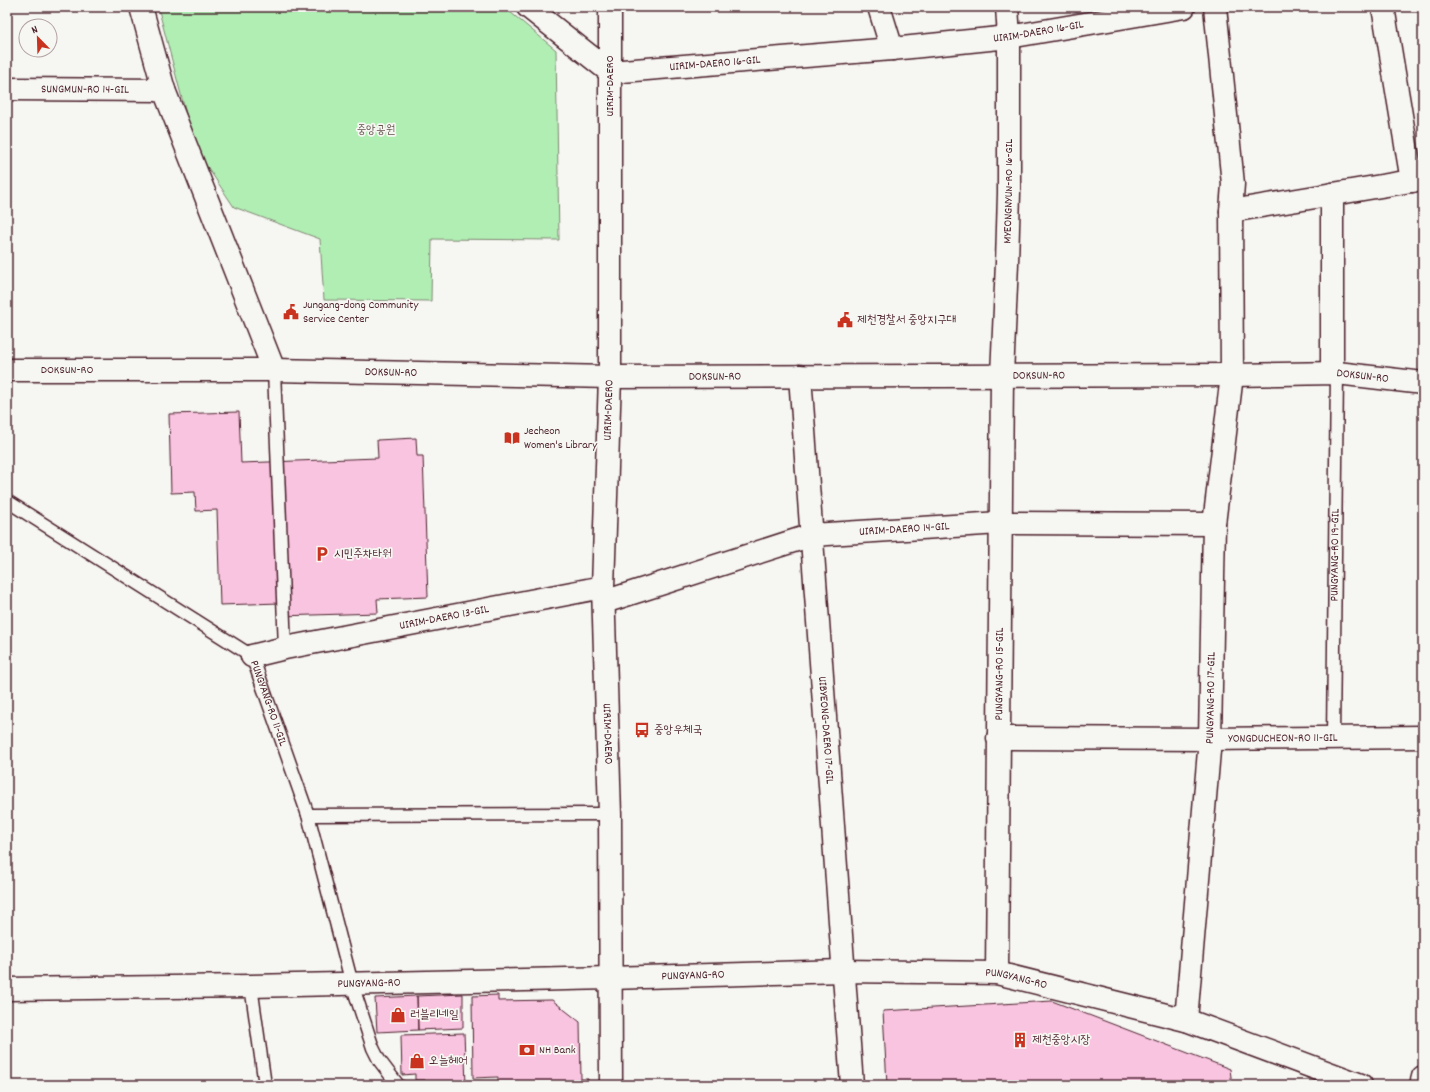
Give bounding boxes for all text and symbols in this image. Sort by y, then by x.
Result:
street label: UIRIM-DAERO 16-GIL [992,16,1085,47]
north arrow [18,18,58,58]
text: N [29,22,41,39]
street label: UIRIM-DAERO 16-GIL [669,51,761,76]
street label: UIRIM-DAERO [602,55,619,117]
street label: SUNGMUN-RO 14-GIL [41,81,129,98]
park label: 중앙공원 [357,122,395,139]
street label: MYEONGNYUN-RO 16-GIL [999,139,1018,244]
place label: Jungang-dong Community Service Center [303,297,419,328]
public building icon: Jungang-dong Community Service Center [282,303,300,321]
public building icon: 제천경찰서 중앙지구대 [836,311,854,329]
place label: 제천경찰서 중앙지구대 [857,312,956,329]
street label: DOKSUN-RO [41,362,93,379]
street label: DOKSUN-RO [365,363,418,381]
street label: DOKSUN-RO [1336,365,1390,387]
street label: DOKSUN-RO [1013,367,1065,384]
street label: DOKSUN-RO [689,368,741,385]
street label: UIRIM-DAERO [599,379,619,441]
place label: Jecheon Women's Library [524,423,598,454]
library icon: Jecheon Women's Library [503,429,521,447]
street label: PUNGYANG-RO 19-GIL [1326,508,1344,601]
street label: UIRIM-DAERO 14-GIL [859,518,950,540]
parking icon: 시민주차타워 [313,545,331,563]
place label: 시민주차타워 [334,546,392,563]
street label: UIRIM-DAERO 13-GIL [398,601,490,634]
street label: PUNGYANG-RO 15-GIL [991,627,1008,721]
street label: PUNGYANG-RO 17-GIL [1201,652,1220,745]
street label: PUNGYANG-RO 11-GIL [246,658,292,749]
street label: UIBYEONG-DAERO 17-GIL [814,676,838,785]
street label: UIRIM-DAERO [598,703,617,765]
bus stop icon: 중앙우체국 [633,721,651,739]
place label: 중앙우체국 [654,722,702,739]
street label: YONGDUCHEON-RO 11-GIL [1228,729,1338,747]
street label: PUNGYANG-RO [985,964,1049,994]
street label: PUNGYANG-RO [661,966,725,985]
street label: PUNGYANG-RO [337,974,401,993]
shop icon: 러블리네일 [389,1006,407,1024]
place label: 러블리네일 [410,1007,459,1024]
building icon: 제천중앙시장 [1011,1031,1029,1049]
place label: 제천중앙시장 [1032,1032,1090,1049]
bank icon: NH Bank [518,1041,536,1059]
place label: NH Bank [539,1042,576,1059]
shop icon: 오늘헤어 [408,1052,426,1070]
place label: 오늘헤어 [429,1053,468,1070]

